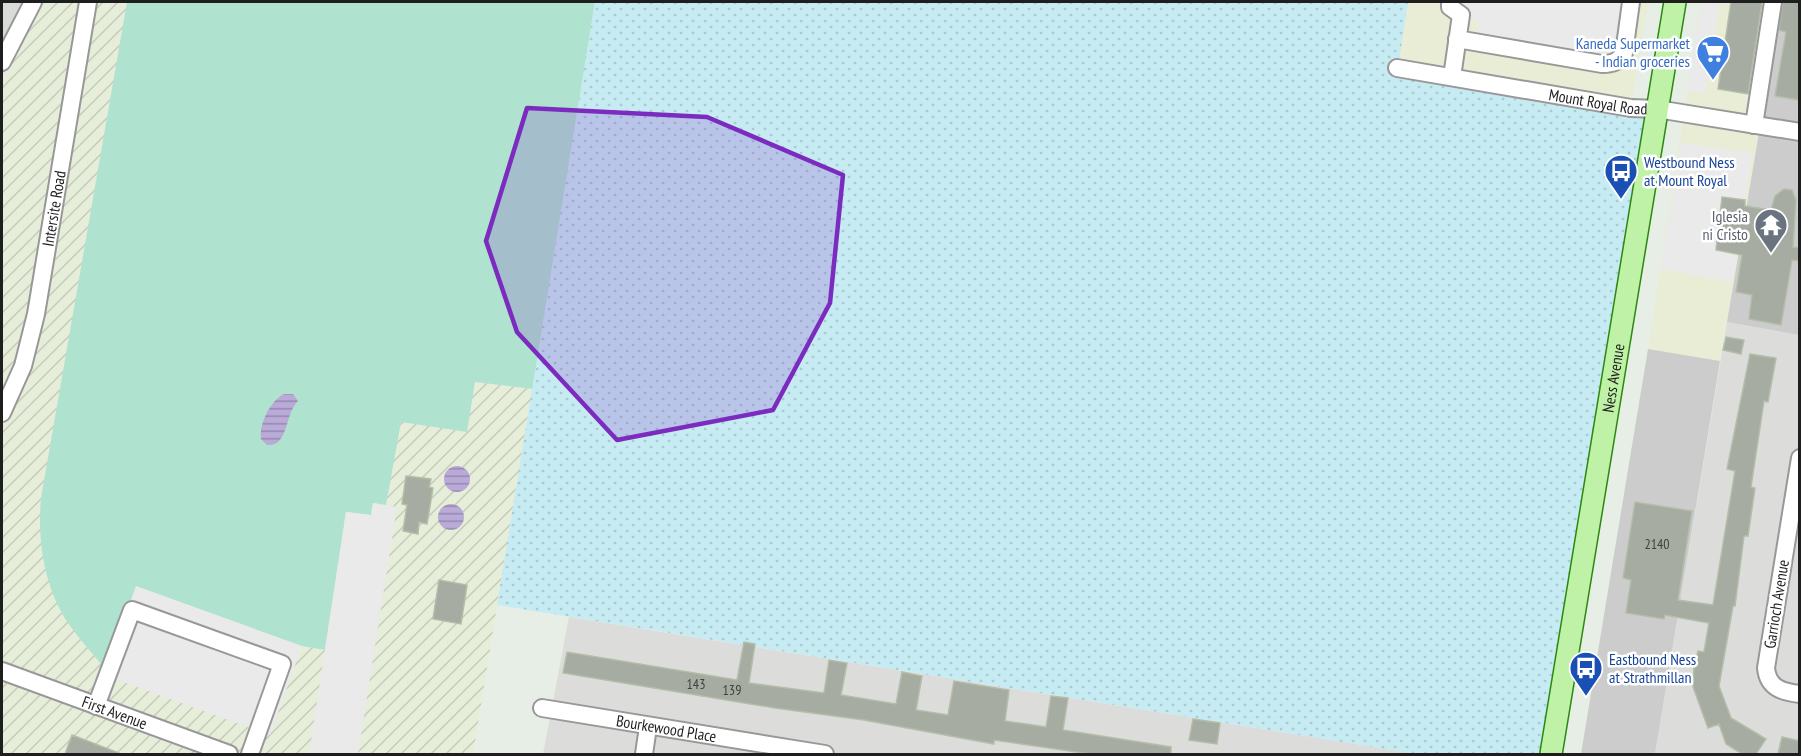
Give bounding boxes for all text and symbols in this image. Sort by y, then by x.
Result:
place label: Kaneda Supermarket - Indian groceries [1576,33,1691,71]
supermarket icon: Kaneda Supermarket - Indian groceries [1695,34,1731,81]
street label: Mount Royal Road [1547,84,1648,119]
place label: Westbound Ness at Mount Royal [1644,152,1735,190]
bus stop icon: Westbound Ness at Mount Royal [1603,153,1639,200]
street label: Intersite Road [37,169,70,248]
place label: Iglesia ni Cristo [1703,206,1748,244]
temple icon: Iglesia ni Cristo [1753,207,1789,254]
street label: Ness Avenue [1597,342,1629,414]
house number: 2140 [1644,535,1670,553]
street label: Garrioch Avenue [1759,558,1793,650]
place label: Eastbound Ness at Strathmillan [1609,649,1696,687]
bus stop icon: Eastbound Ness at Strathmillan [1568,650,1604,697]
house number: 143 [687,675,705,693]
house number: 139 [723,681,741,699]
street label: First Avenue [79,691,150,733]
street label: Bourkewood Place [615,710,718,746]

